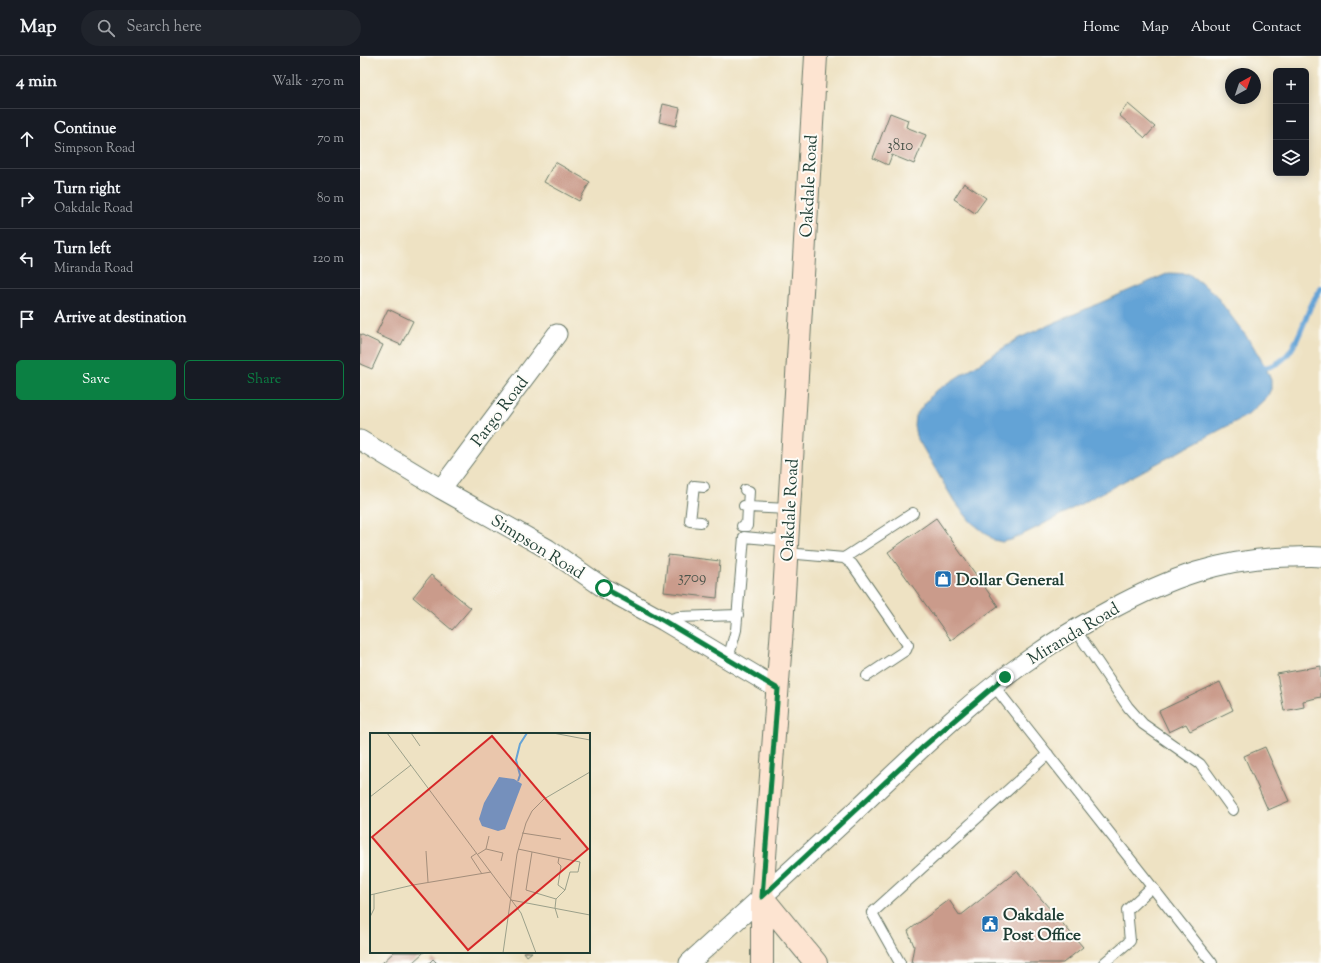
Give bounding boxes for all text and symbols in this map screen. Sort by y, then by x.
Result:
search box [81,10,361,46]
text: Map [20,14,57,41]
icon: search [95,17,117,39]
text: Search here [127,17,202,38]
text: Home [1083,18,1120,38]
text: Map [1142,18,1169,38]
text: About [1191,18,1230,38]
text: Contact [1252,18,1301,38]
north arrow [1225,68,1261,104]
map controls [1273,68,1309,176]
button: + [1273,68,1309,104]
text: 4 min [16,70,57,94]
text: Walk · 270 m [272,73,344,91]
button: − [1273,104,1309,140]
text: Continue [54,119,116,140]
icon: ahead [16,128,38,150]
text: 70 m [317,130,344,148]
street label: Oakdale Road [795,134,825,238]
house number: 3810 [887,136,913,157]
text: Simpson Road [54,140,135,158]
button: layers [1273,140,1309,176]
text: Turn right [54,179,120,200]
icon: right [16,188,38,210]
text: 80 m [317,190,344,208]
text: Oakdale Road [54,200,133,218]
text: Turn left [54,239,111,260]
icon: left [16,248,38,270]
text: 120 m [313,250,344,268]
text: Miranda Road [54,260,133,278]
icon: arrive [16,308,38,330]
text: Arrive at destination [54,308,187,329]
button: Save [16,360,176,400]
button: Share [184,360,344,400]
street label: Pargo Road [466,372,535,452]
street label: Oakdale Road [776,458,806,562]
street label: Simpson Road [486,509,589,586]
house number: 3709 [678,568,706,589]
shop icon: Dollar General [933,569,953,589]
place label: Dollar General [956,569,1065,593]
route start [595,579,613,597]
street label: Miranda Road [1023,598,1125,672]
route end [996,668,1014,686]
inset map [370,733,590,953]
place label: Oakdale Post Office [1003,904,1081,948]
public building icon: Oakdale Post Office [980,914,1000,934]

